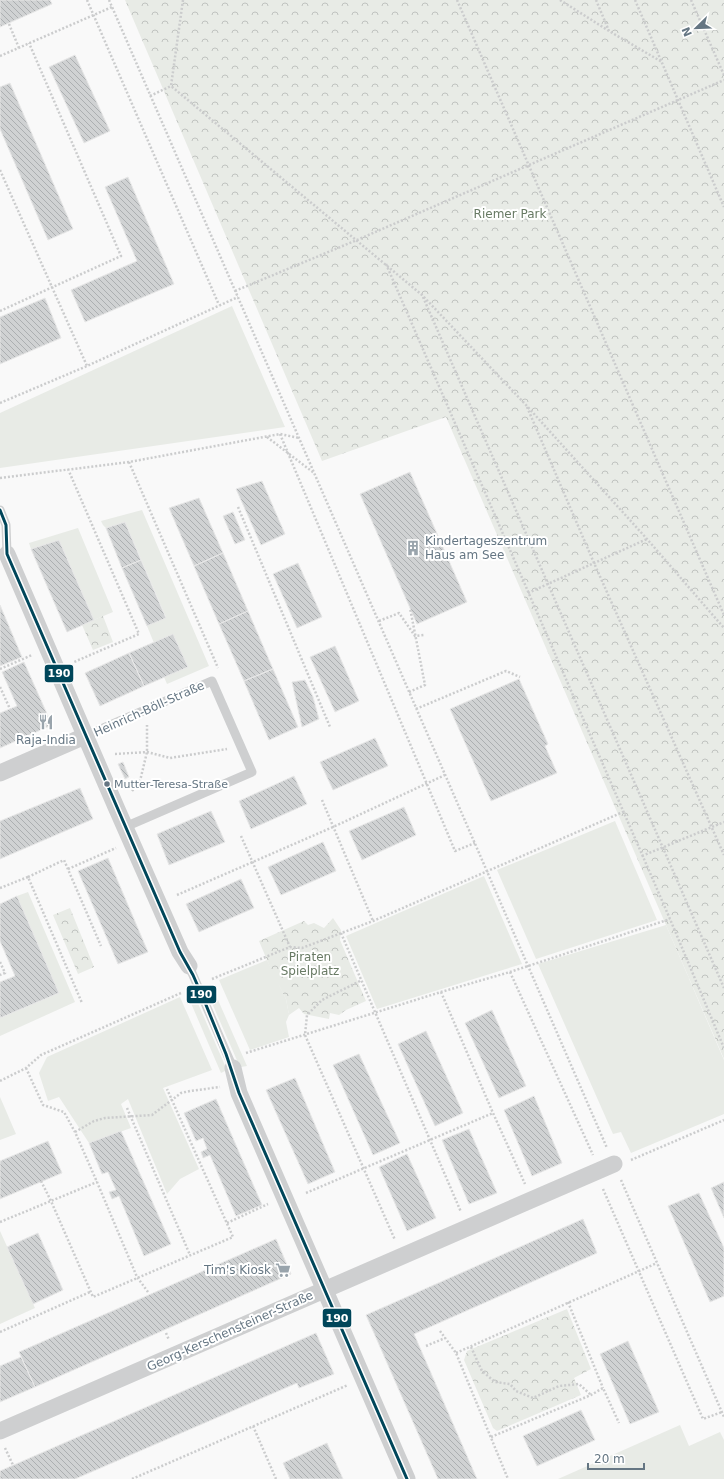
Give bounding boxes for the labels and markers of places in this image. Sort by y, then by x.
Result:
place label: Kindertageszentrum Haus am See [425,534,547,562]
building icon: Kindertageszentrum Haus am See [404,539,422,557]
restaurant icon: Raja-India [37,713,55,731]
place label: Raja-India [16,733,76,747]
place label: Mutter-Teresa-Straße [114,778,228,791]
marker: Mutter-Teresa-Straße [102,779,112,789]
supermarket icon: Tim's Kiosk [274,1261,292,1279]
place label: Tim's Kiosk [203,1263,271,1277]

